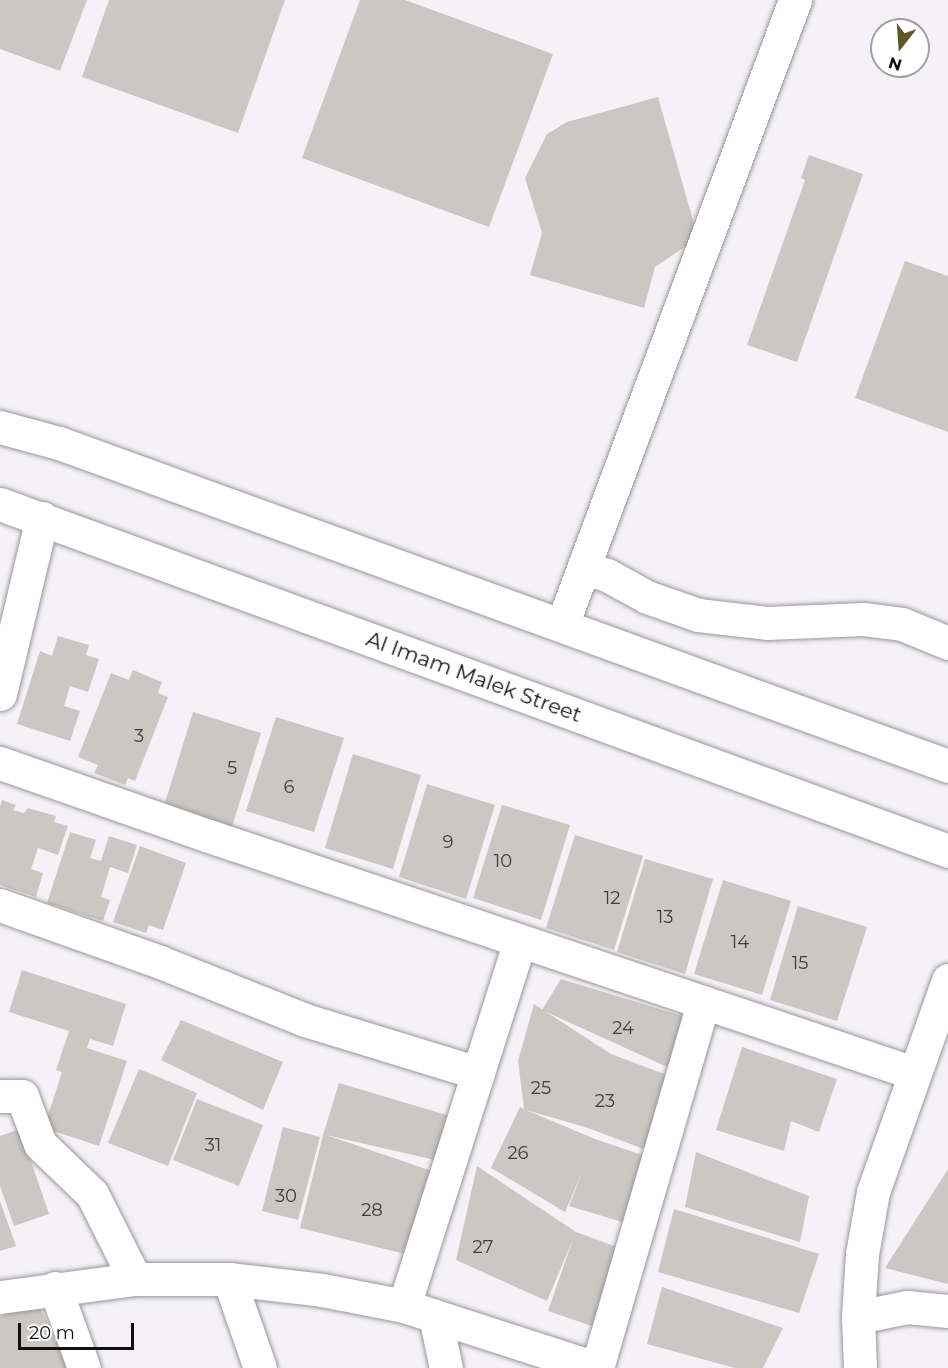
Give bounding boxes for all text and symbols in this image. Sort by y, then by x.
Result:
north arrow [870,18,930,78]
text: N [886,53,904,75]
street label: Al Imam Malek Street [363,626,585,728]
house number: 3 [134,725,144,747]
house number: 5 [227,757,237,779]
house number: 6 [284,776,294,798]
house number: 9 [443,831,453,853]
house number: 10 [494,850,512,872]
house number: 12 [604,887,620,909]
house number: 13 [657,906,673,928]
house number: 14 [731,931,749,953]
house number: 15 [792,952,808,974]
house number: 24 [612,1017,634,1039]
house number: 25 [531,1077,551,1099]
house number: 23 [595,1090,615,1112]
house number: 31 [205,1134,221,1156]
house number: 26 [507,1142,529,1164]
house number: 30 [275,1185,297,1207]
house number: 28 [361,1199,383,1221]
house number: 27 [473,1236,493,1258]
scale bar [21,1311,136,1349]
text: 20 m [29,1322,75,1344]

